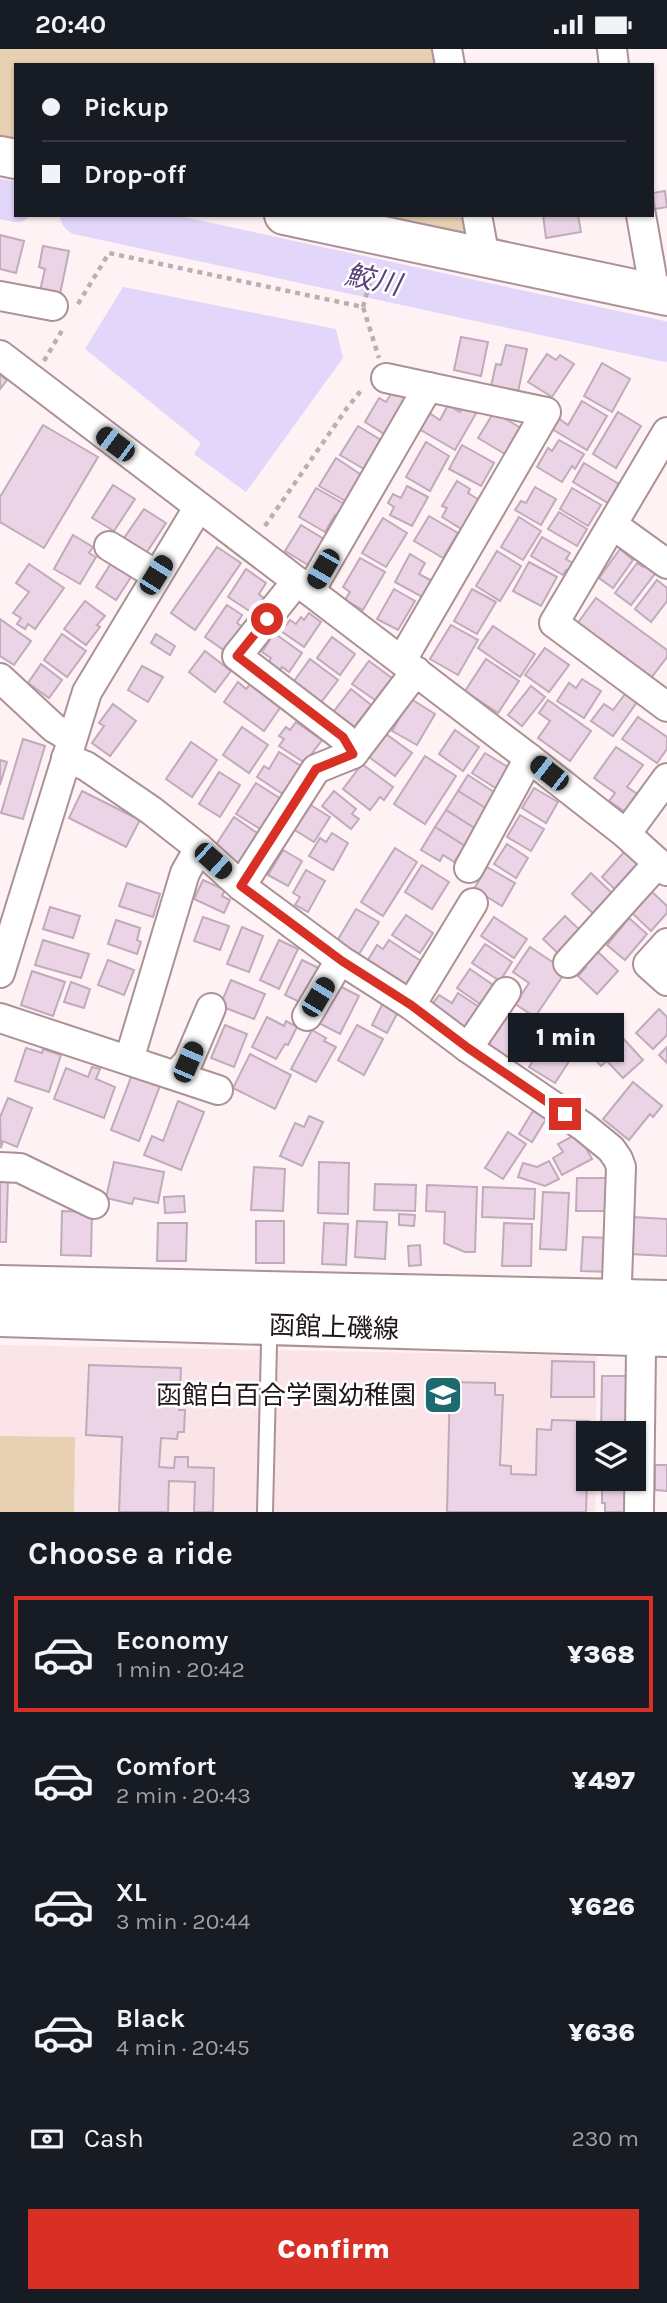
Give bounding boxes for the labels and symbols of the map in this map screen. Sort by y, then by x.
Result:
water label: 鮫川 [342,258,407,302]
car [92,423,139,465]
car [304,546,343,592]
car [136,552,177,598]
route start [251,603,283,635]
car [526,752,573,794]
car [191,839,236,883]
car [299,974,338,1020]
callout: 1 min [507,1013,623,1061]
car [171,1039,206,1085]
route end [549,1098,581,1130]
street label: 函館上磯線 [268,1310,399,1345]
school or university icon: 函館白百合学園幼稚園 [422,1374,464,1416]
place label: 函館白百合学園幼稚園 [156,1380,416,1411]

